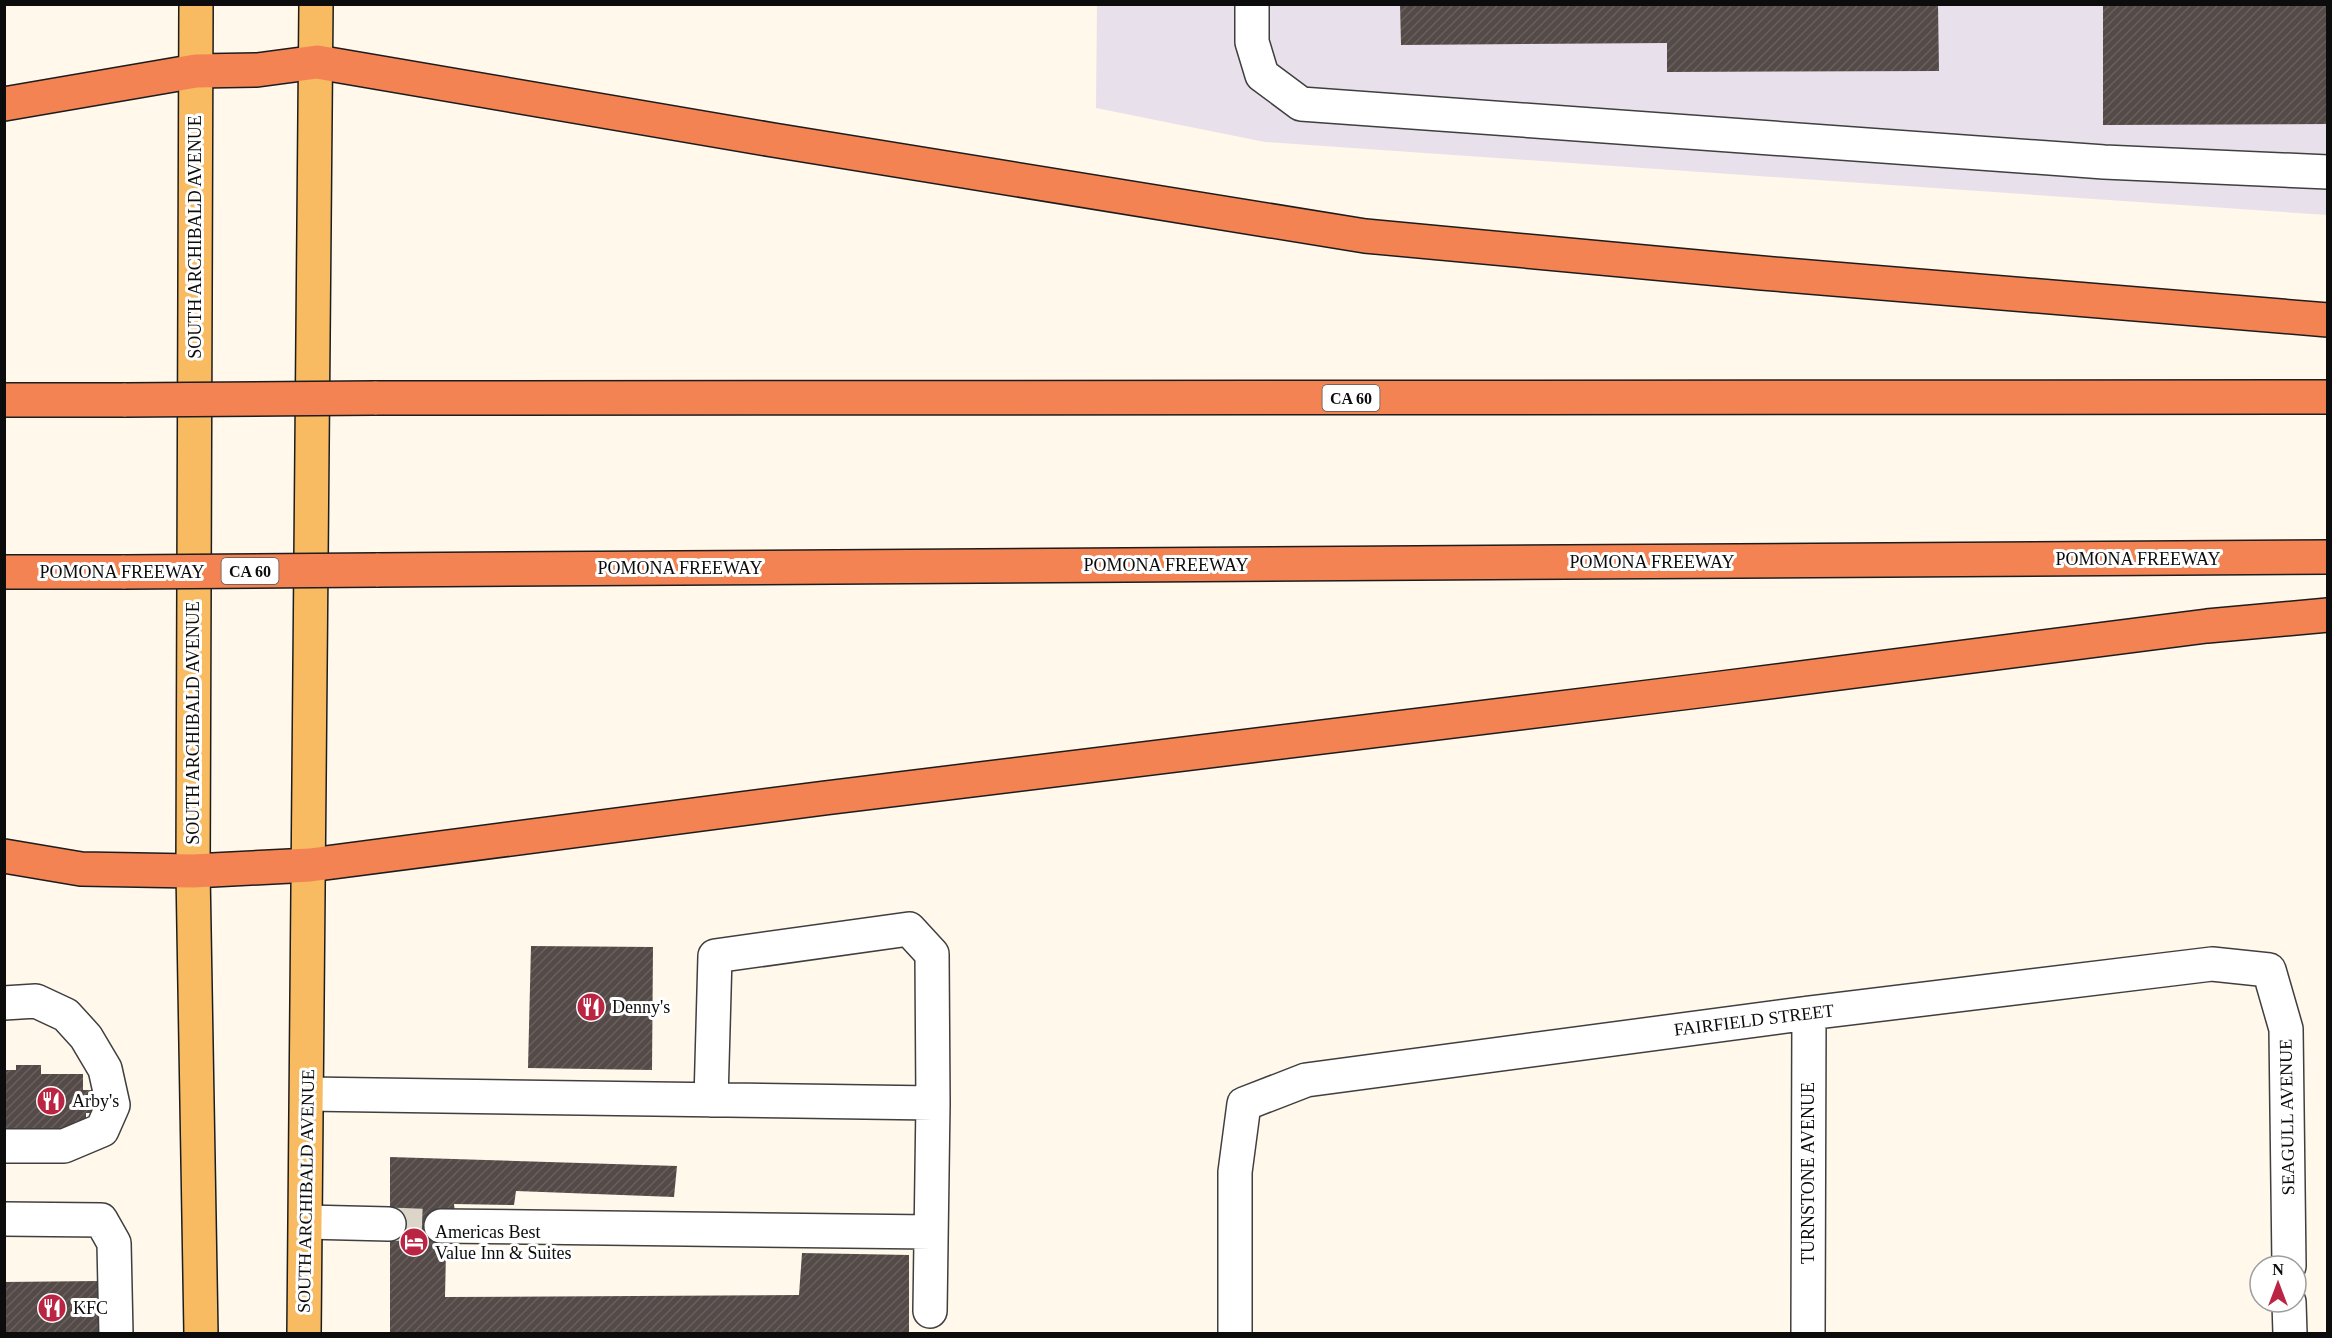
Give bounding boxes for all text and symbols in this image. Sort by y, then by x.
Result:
street label: SOUTH ARCHIBALD AVENUE [185,115,205,359]
road number: CA 60 [1322,385,1380,411]
street label: POMONA FREEWAY [2056,549,2220,569]
street label: POMONA FREEWAY [1570,552,1734,572]
street label: POMONA FREEWAY [1084,555,1248,575]
road number: CA 60 [222,558,278,584]
street label: POMONA FREEWAY [598,558,762,578]
street label: POMONA FREEWAY [40,562,204,582]
street label: SOUTH ARCHIBALD AVENUE [183,601,203,845]
restaurant icon: Denny's [575,991,607,1023]
place label: Denny's [612,997,670,1017]
street label: FAIRFIELD STREET [1673,1000,1835,1040]
street label: SEAGULL AVENUE [2276,1039,2298,1195]
street label: SOUTH ARCHIBALD AVENUE [294,1069,318,1313]
street label: TURNSTONE AVENUE [1798,1082,1818,1264]
restaurant icon: Arby's [35,1085,67,1117]
place label: Arby's [72,1091,119,1111]
place label: Americas Best Value Inn & Suites [435,1222,572,1263]
hotel icon: Americas Best Value Inn & Suites [398,1226,430,1258]
north arrow [2248,1254,2308,1314]
text: N [2272,1261,2284,1278]
restaurant icon: KFC [36,1292,68,1324]
place label: KFC [73,1298,108,1318]

